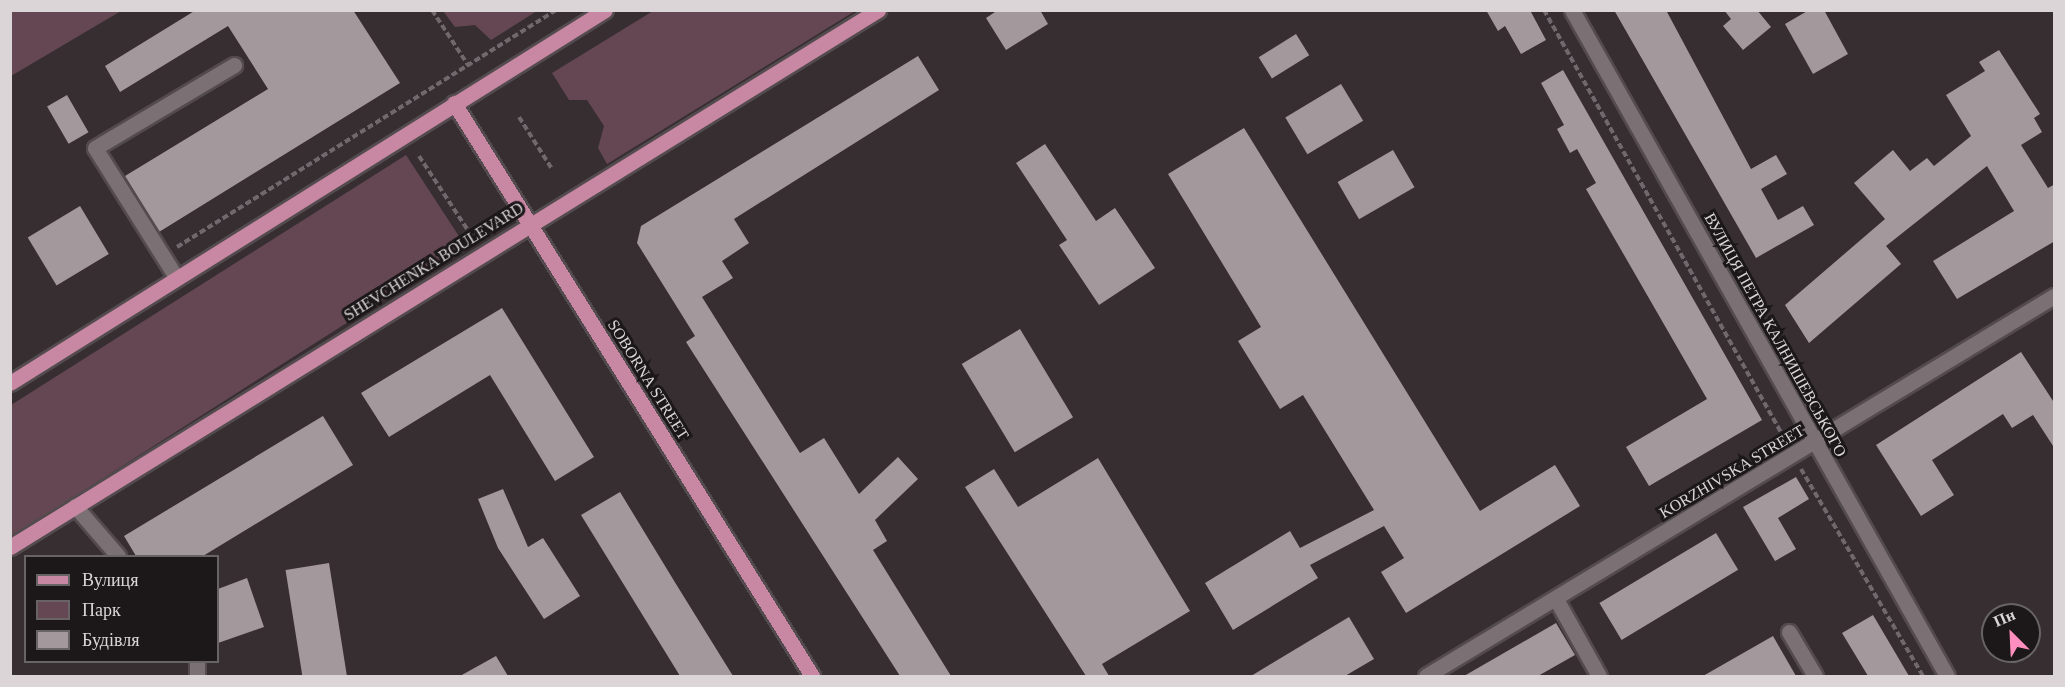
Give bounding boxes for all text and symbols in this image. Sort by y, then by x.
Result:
street label: SHEVCHENKA BOULEVARD [340,198,528,326]
street label: ВУЛИЦЯ ПЕТРА КАЛНИШЕВСЬКОГО [1700,210,1850,460]
street label: SOBORNA STREET [603,316,693,444]
street label: KORZHIVSKA STREET [1656,421,1808,523]
legend [24,555,219,663]
text: Вулиця [82,570,139,590]
text: Парк [82,600,121,620]
north arrow [1981,603,2041,663]
text: Пн [1991,606,2018,630]
text: Будівля [82,630,139,650]

